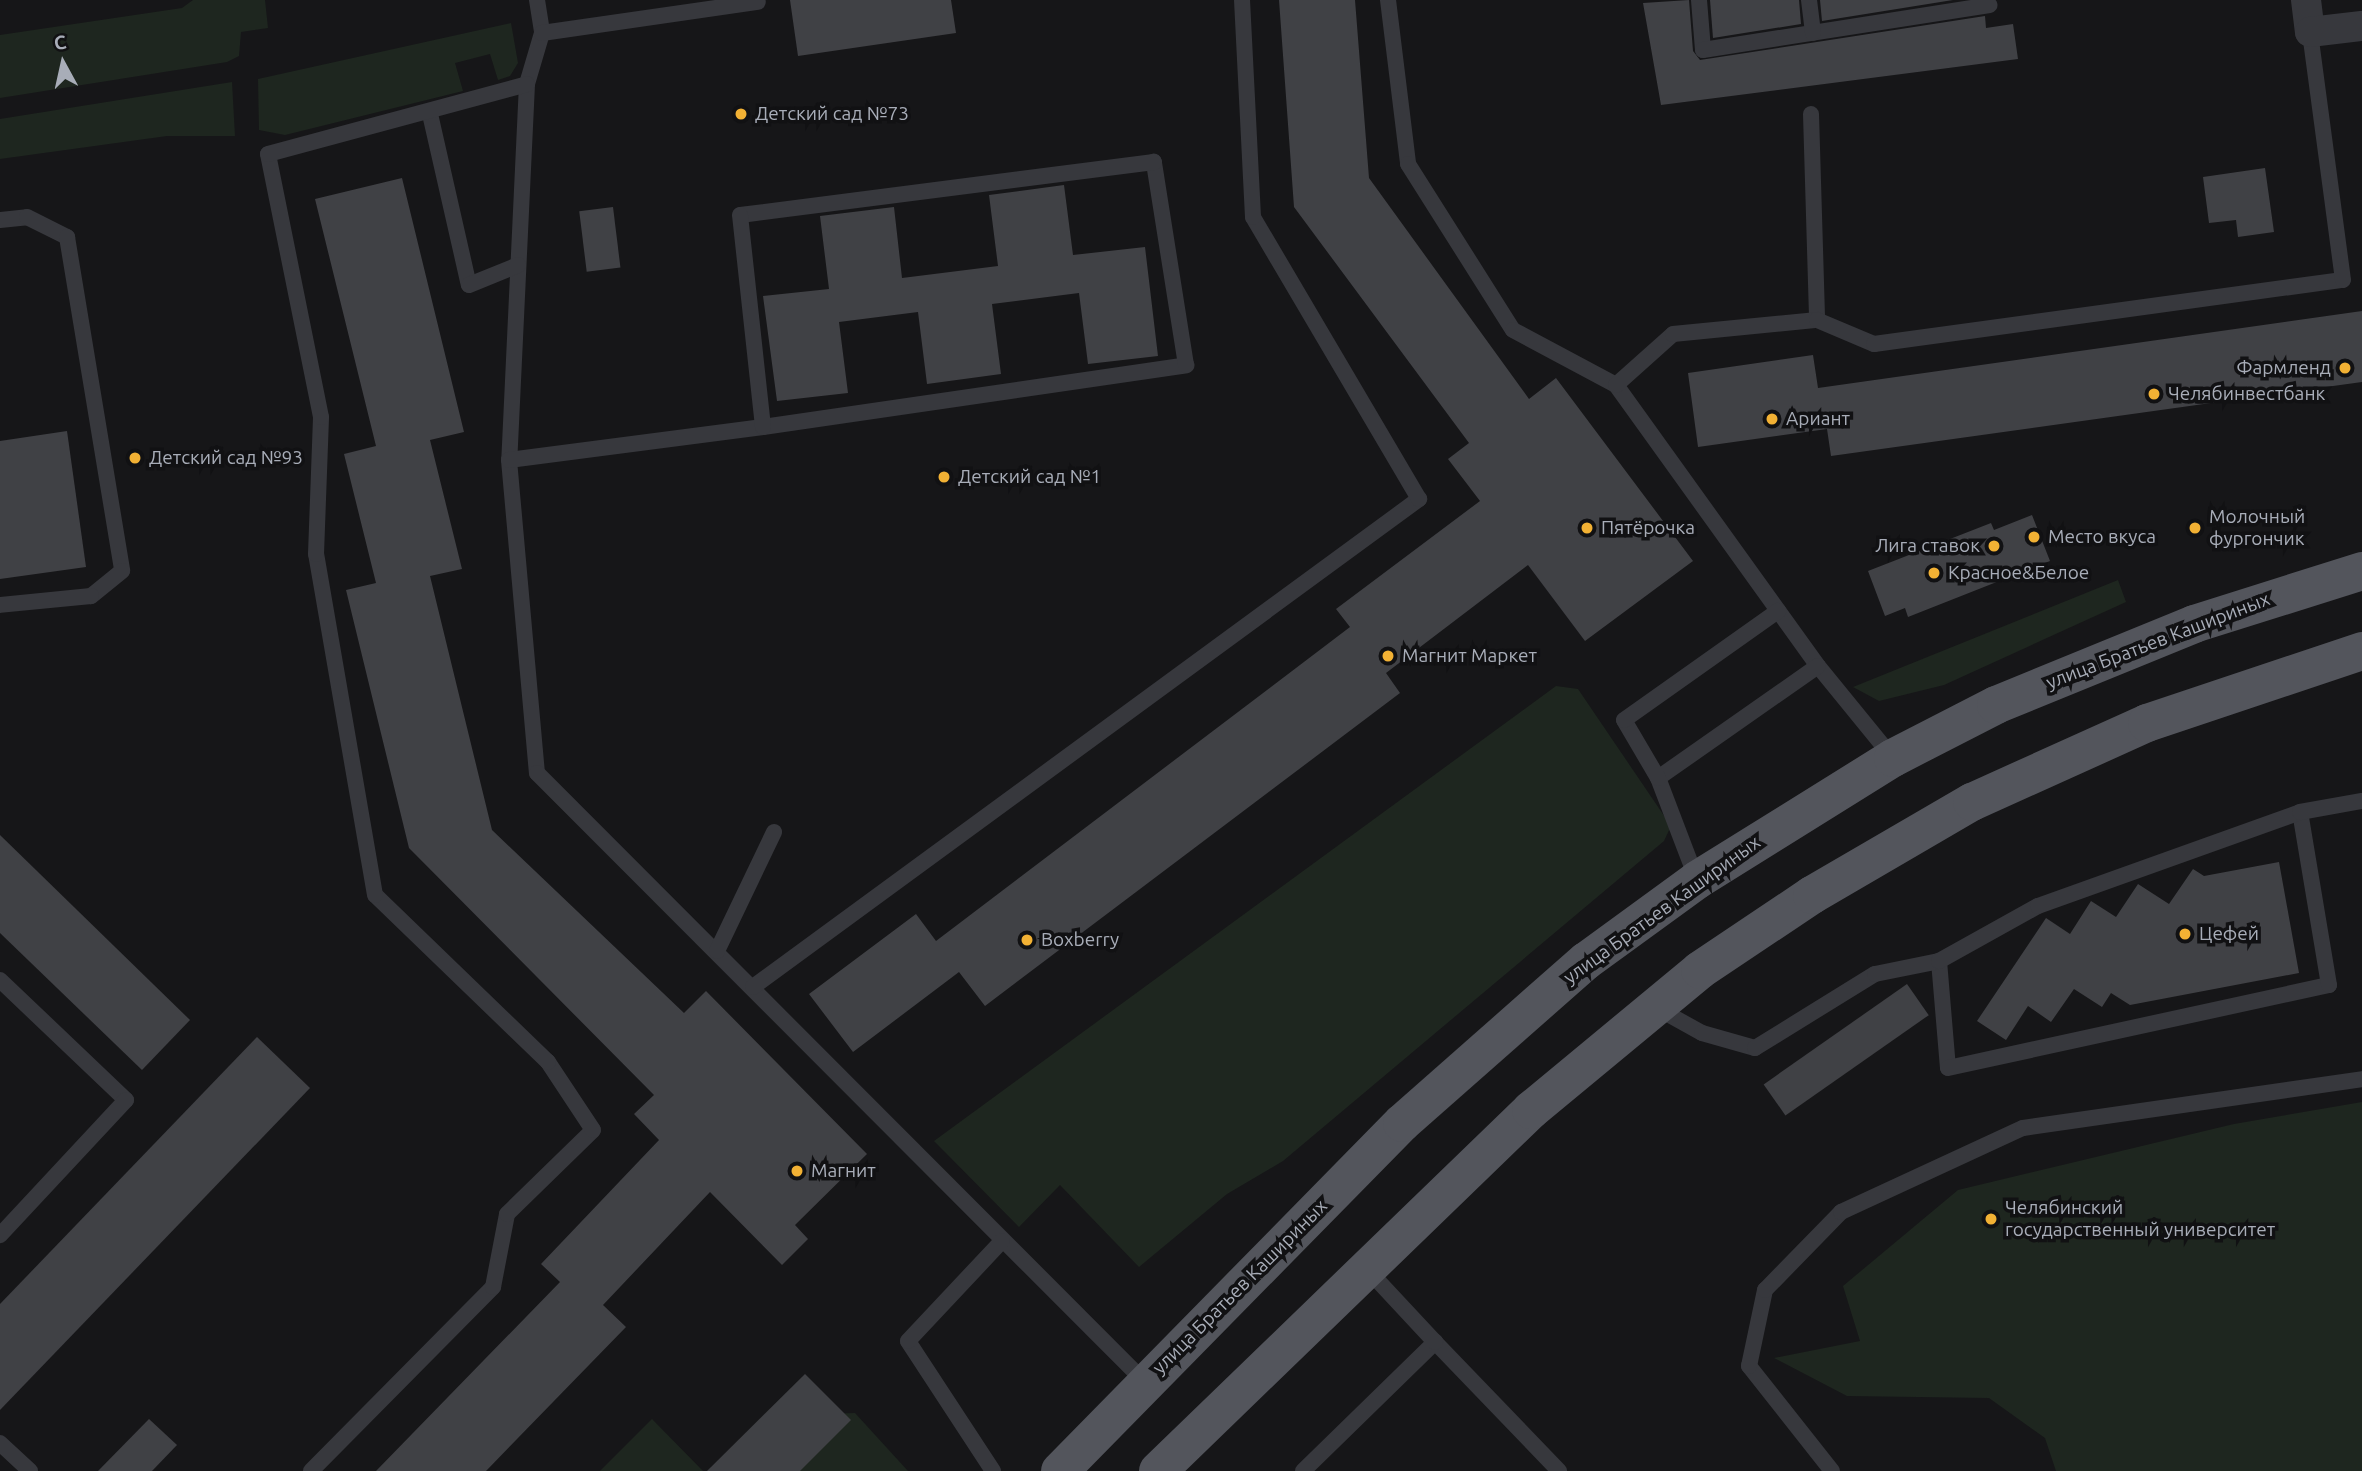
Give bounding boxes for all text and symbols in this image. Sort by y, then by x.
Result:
north arrow [28,28,98,98]
text: С [53,30,68,54]
place label: Детский сад №73 [755,103,909,125]
marker: Детский сад №73 [733,106,749,122]
place label: Фармленд [2236,357,2331,379]
marker: Фармленд [2337,360,2353,376]
place label: Челябинвестбанк [2168,383,2325,405]
marker: Челябинвестбанк [2146,386,2162,402]
place label: Ариант [1786,408,1850,430]
marker: Ариант [1764,411,1780,427]
place label: Детский сад №93 [149,447,303,469]
marker: Детский сад №93 [127,450,143,466]
place label: Детский сад №1 [958,466,1101,488]
marker: Детский сад №1 [936,469,952,485]
place label: Молочный фургончик [2209,506,2305,550]
place label: Пятёрочка [1601,517,1695,539]
marker: Пятёрочка [1579,520,1595,536]
marker: Молочный фургончик [2187,520,2203,536]
place label: Место вкуса [2048,526,2156,548]
marker: Место вкуса [2026,529,2042,545]
place label: Лига ставок [1875,535,1980,557]
marker: Лига ставок [1986,538,2002,554]
place label: Красное&Белое [1948,562,2089,584]
marker: Красное&Белое [1926,565,1942,581]
street label: улица Братьев Кашириных [2043,588,2273,694]
place label: Магнит Маркет [1402,645,1537,667]
marker: Магнит Маркет [1380,648,1396,664]
street label: улица Братьев Кашириных [1559,831,1765,989]
place label: Цефей [2199,923,2259,945]
marker: Цефей [2177,926,2193,942]
place label: Boxberry [1041,929,1119,951]
marker: Boxberry [1019,932,1035,948]
place label: Магнит [811,1160,876,1182]
marker: Магнит [789,1163,805,1179]
street label: улица Братьев Кашириных [1148,1195,1332,1379]
place label: Челябинский государственный университет [2005,1197,2275,1241]
marker: Челябинский государственный университет [1983,1211,1999,1227]

